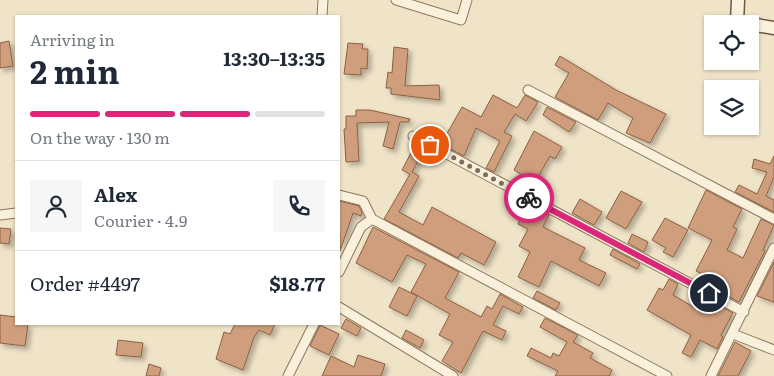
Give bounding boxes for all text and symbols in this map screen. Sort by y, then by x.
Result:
map controls [704,15,759,135]
button: locate [704,15,759,70]
text: Arriving in [30,27,115,51]
text: 13:30–13:35 [223,44,325,72]
text: 2 min [30,46,119,94]
button: layers [704,80,759,135]
pin [409,124,451,166]
text: On the way · 130 m [30,125,170,149]
icon: bag [416,131,444,159]
courier [504,173,554,223]
button: person [30,180,82,232]
text: Alex [94,180,137,208]
button: phone [273,180,325,232]
icon: bike [515,184,543,212]
text: Courier · 4.9 [94,208,187,232]
text: Order #4497 [30,269,140,297]
text: $18.77 [269,269,325,297]
pin [688,272,730,314]
icon: home [695,279,723,307]

